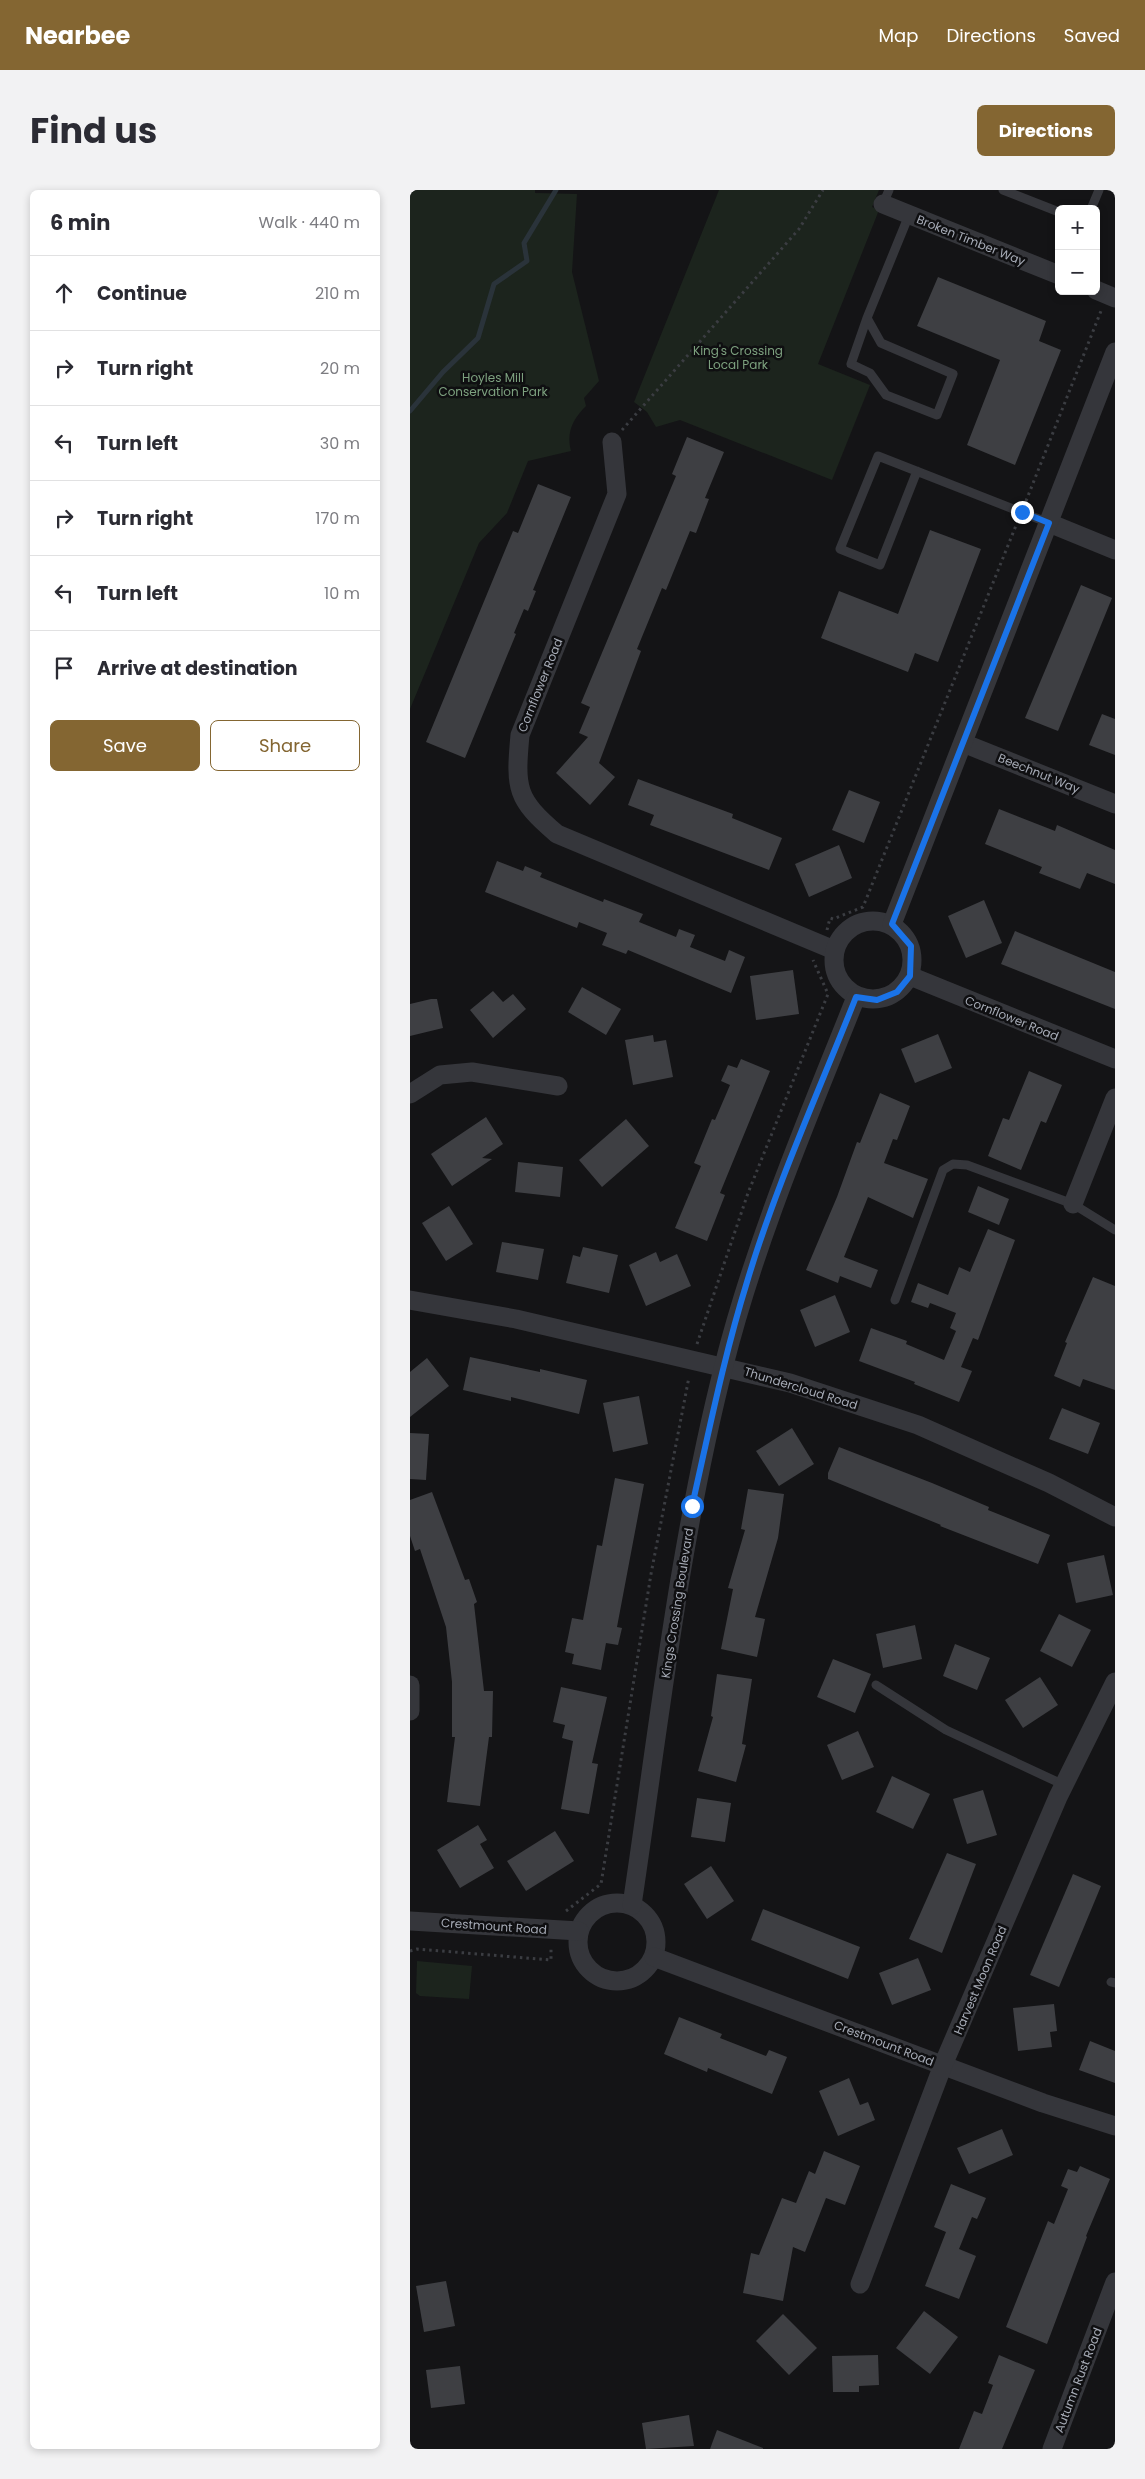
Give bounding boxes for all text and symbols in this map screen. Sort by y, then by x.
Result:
text: Nearbee [25,19,130,52]
text: Map [879,23,918,48]
text: Directions [946,23,1036,48]
text: Saved [1064,23,1120,48]
button: Directions [977,105,1115,156]
text: Find us [30,106,157,155]
map controls [1055,205,1100,295]
button: + [1055,205,1100,250]
text: 6 min [50,208,110,237]
street label: Broken Timber Way [914,210,1028,270]
text: Walk · 440 m [259,211,360,234]
button: − [1055,250,1100,295]
icon: ahead [50,279,78,307]
text: Continue [97,280,187,307]
text: 210 m [315,282,360,305]
park label: King's Crossing Local Park [693,342,783,373]
icon: right [50,354,78,382]
text: Turn right [97,355,193,382]
text: 20 m [320,357,360,380]
park label: Hoyles Mill Conservation Park [438,369,548,400]
icon: left [50,429,78,457]
text: Turn left [97,430,178,457]
text: 30 m [320,432,360,455]
route end [1011,501,1034,524]
icon: right [50,504,78,532]
text: Turn right [97,505,193,532]
text: 170 m [315,507,360,530]
icon: left [50,579,78,607]
text: Turn left [97,580,178,607]
text: 10 m [324,582,360,605]
street label: Cornflower Road [513,636,567,734]
icon: arrive [50,654,78,682]
text: Arrive at destination [97,655,298,682]
button: Save [50,720,200,771]
button: Share [210,720,360,771]
street label: Beechnut Way [996,749,1083,797]
street label: Cornflower Road [963,991,1061,1045]
street label: Thundercloud Road [742,1363,860,1413]
route start [681,1495,704,1518]
street label: Kings Crossing Boulevard [657,1527,697,1679]
street label: Crestmount Road [441,1914,547,1938]
street label: Harvest Moon Road [949,1923,1011,2037]
street label: Crestmount Road [831,2016,937,2070]
street label: Autumn Rust Road [1050,2325,1106,2435]

